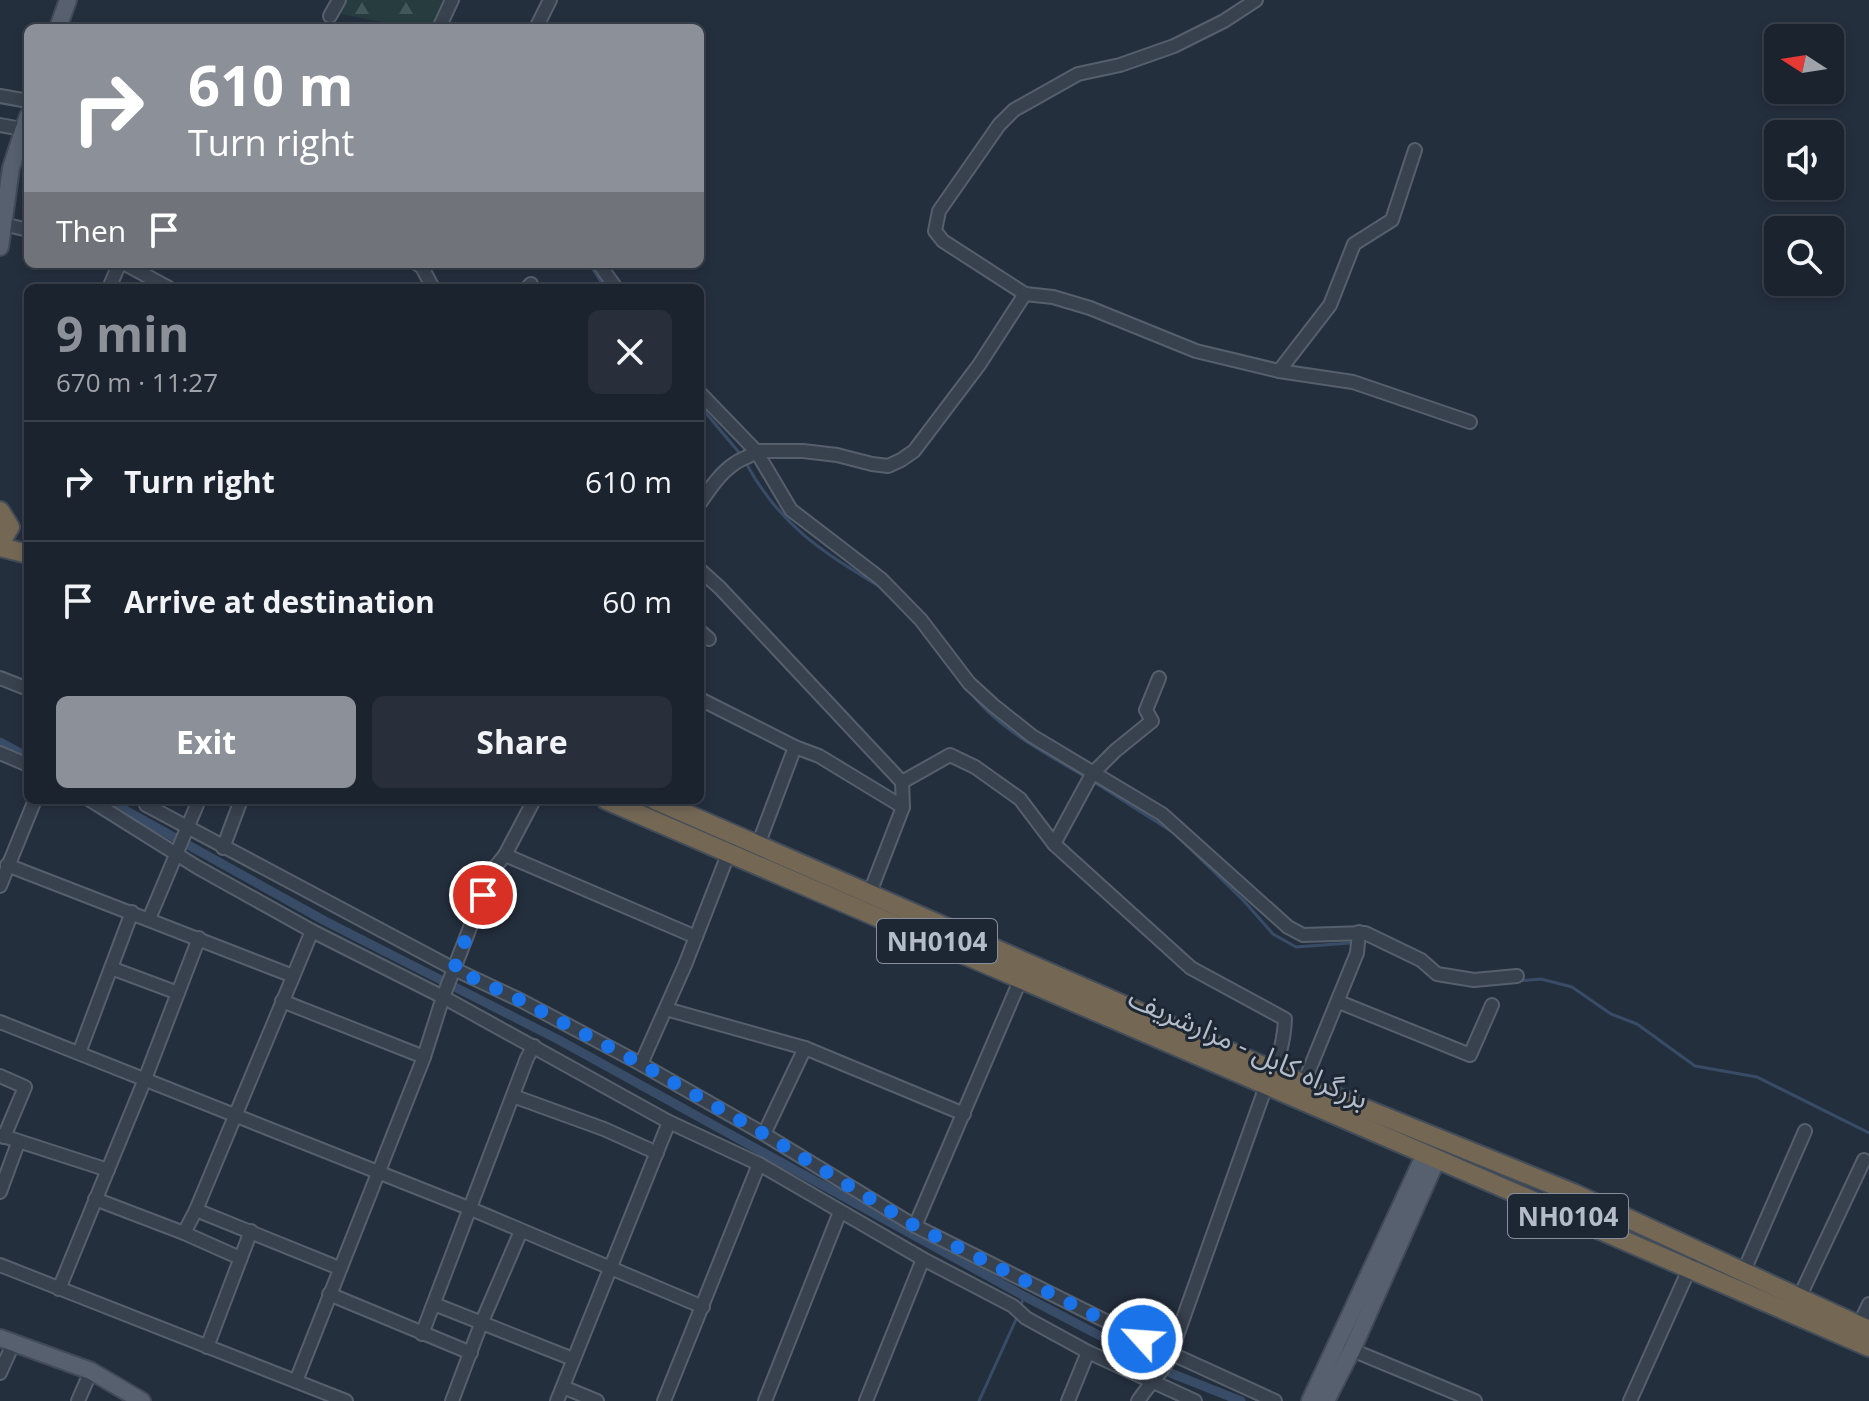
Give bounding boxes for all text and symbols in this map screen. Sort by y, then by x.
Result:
north arrow [1764,24,1844,104]
map controls [1764,24,1844,296]
text: 610 m [188,46,354,122]
icon: right [56,56,160,160]
text: Turn right [188,118,354,167]
button: sound [1764,120,1844,200]
icon: arrive [142,208,186,252]
text: Then [56,210,126,251]
button: search [1764,216,1844,296]
text: 9 min [56,301,189,366]
button: close [588,310,672,394]
text: 670 m · 11:27 [56,364,218,400]
icon: right [56,459,100,503]
text: Turn right [124,461,275,502]
text: 610 m [585,461,672,502]
icon: arrive [56,579,100,623]
text: Arrive at destination [124,581,435,622]
text: 60 m [602,581,672,622]
button: Exit [56,696,356,788]
button: Share [372,696,672,788]
pin [449,861,517,929]
icon: arrive [461,873,505,917]
road number: NH0104 [877,919,997,963]
street label: بزرگراه کابل - مزارشریف [1123,977,1375,1117]
road number: NH0104 [1508,1194,1628,1238]
position arrow [1100,1297,1184,1381]

